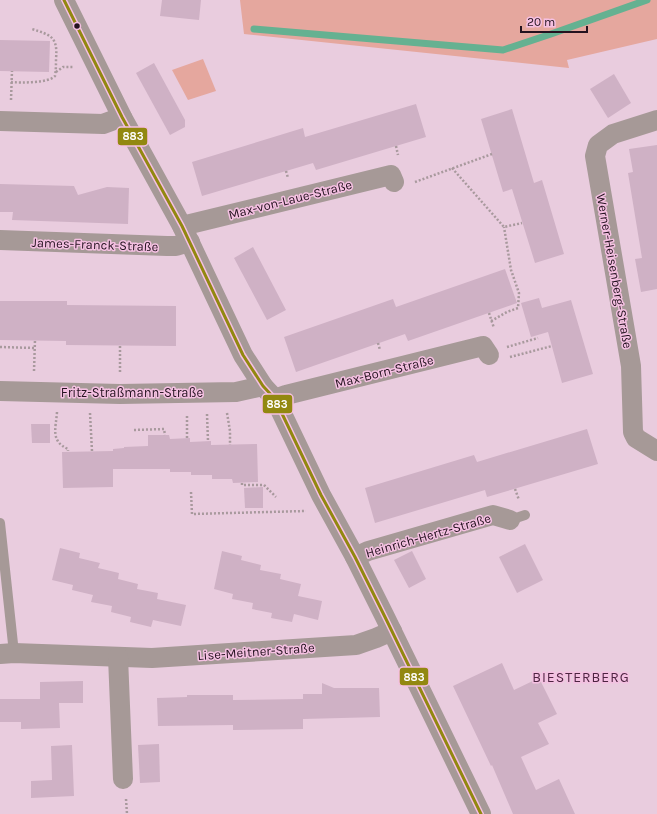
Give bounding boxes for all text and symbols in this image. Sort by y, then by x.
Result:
scale bar [521,8,587,34]
text: 20 m [527,15,555,29]
unlabelled marker [72,21,82,31]
line badge: 883 [117,127,148,146]
text: 883 [122,130,144,143]
street label: Max-von-Laue-Straße [227,177,354,222]
street label: Werner-Heisenberg-Straße [593,193,636,350]
street label: James-Franck-Straße [31,235,159,254]
street label: Max-Born-Straße [333,352,435,391]
street label: Fritz-Straßmann-Straße [61,385,203,400]
line badge: 883 [262,394,293,414]
text: 883 [266,398,288,411]
street label: Heinrich-Hertz-Straße [364,510,493,561]
street label: Lise-Meitner-Straße [197,640,315,663]
line badge: 883 [399,667,429,686]
district label: BIESTERBERG [532,669,630,686]
text: 883 [403,671,425,684]

